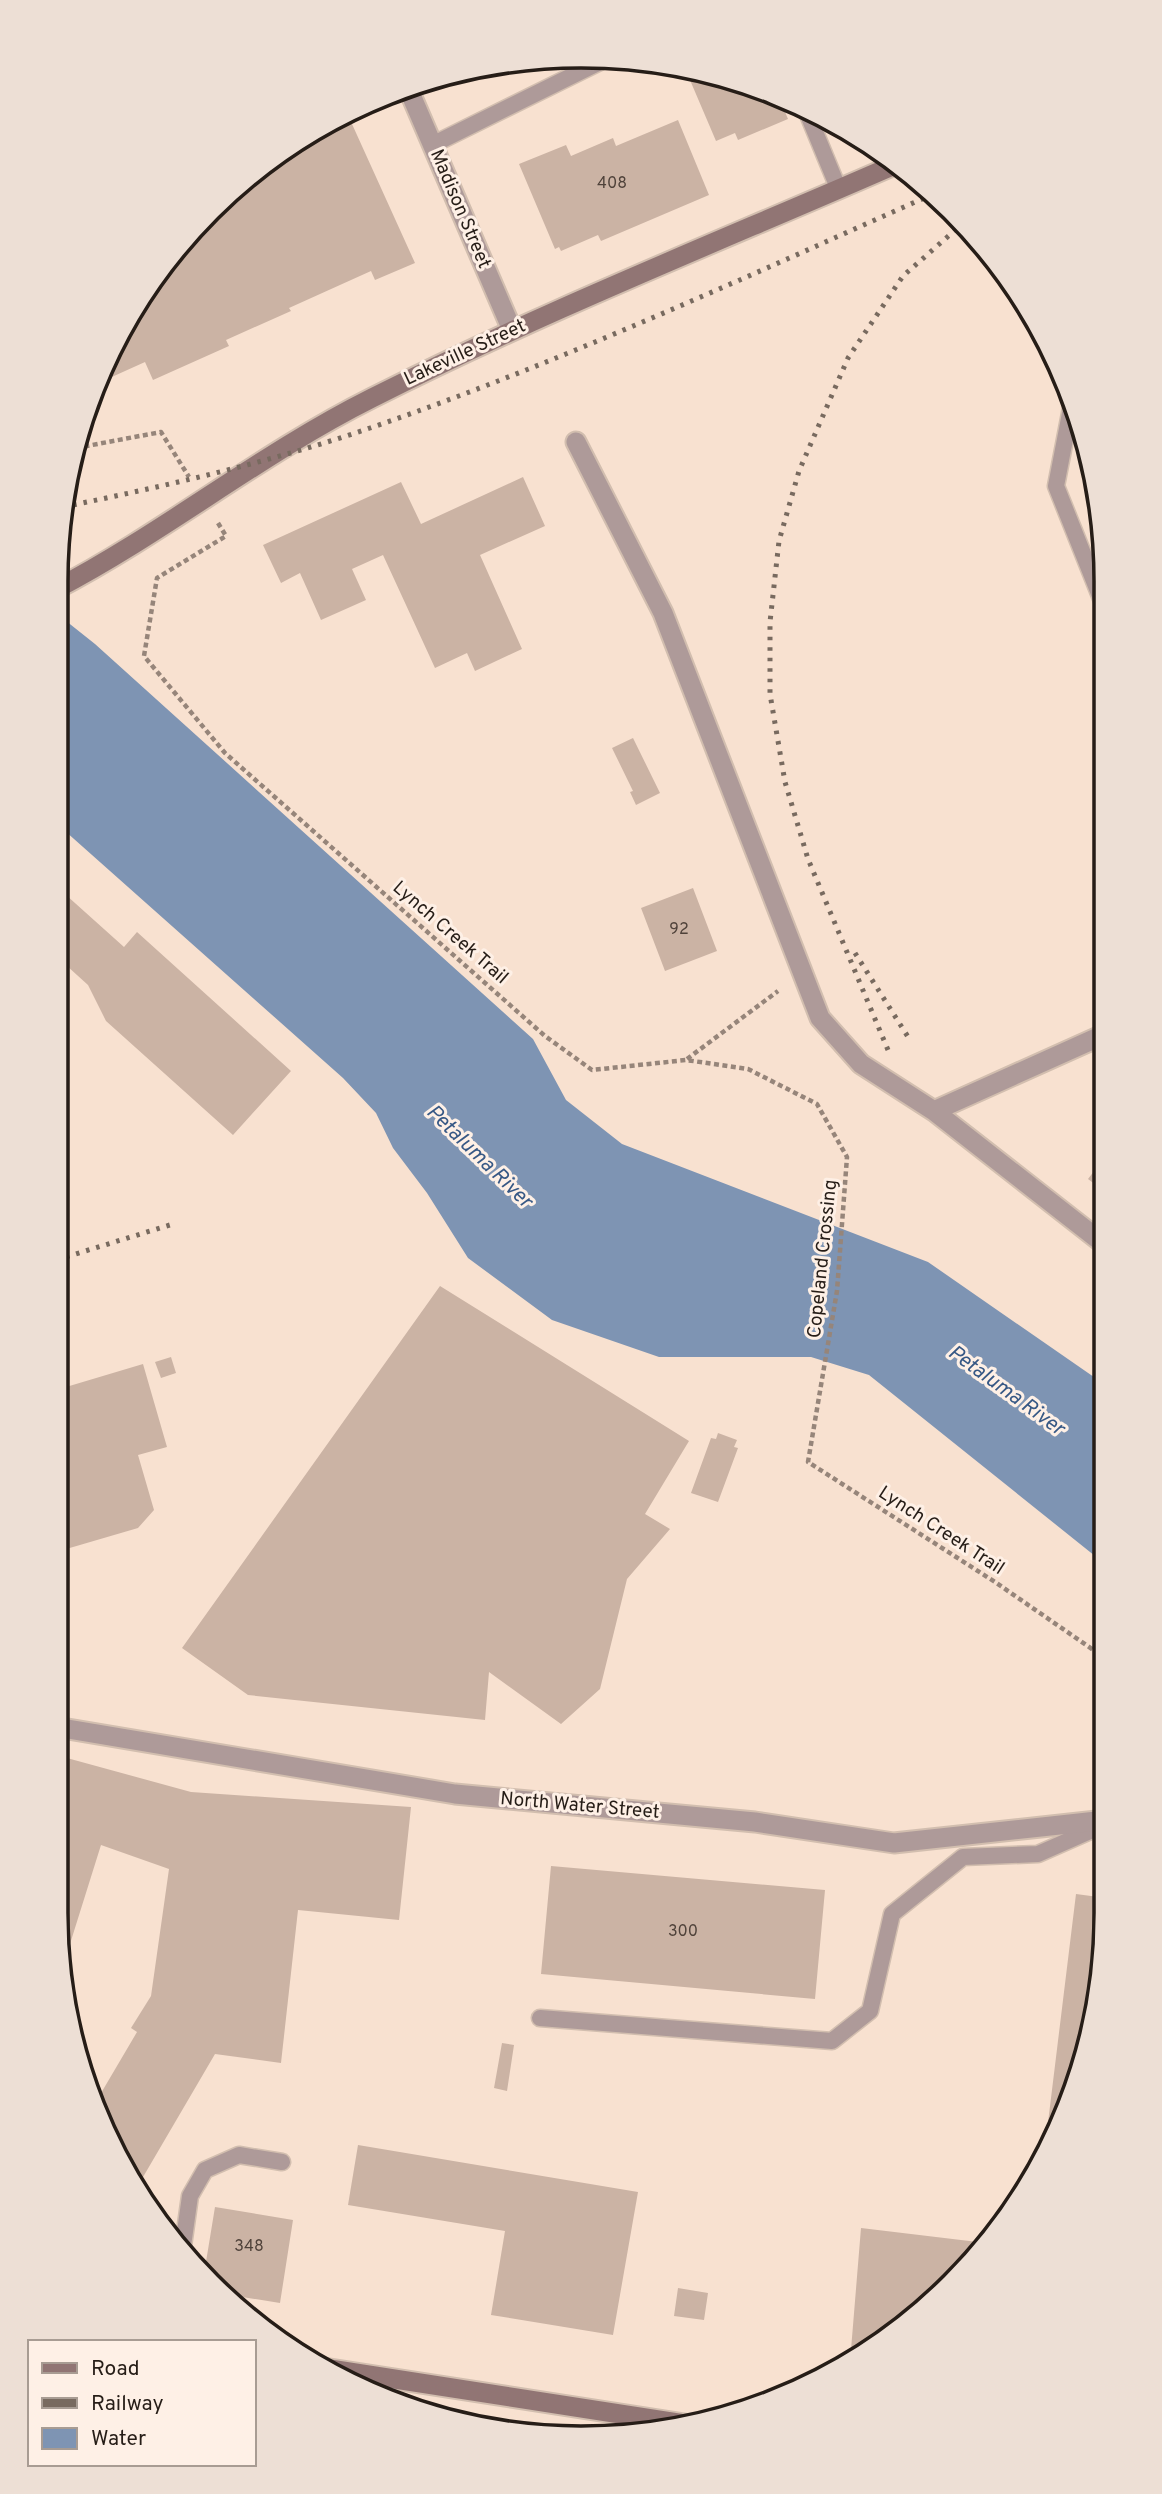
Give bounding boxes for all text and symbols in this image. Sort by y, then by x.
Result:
street label: Madison Street [424,146,496,272]
house number: 408 [597,174,627,194]
street label: Lakeville Street [400,314,530,392]
street label: Lynch Creek Trail [387,876,513,990]
house number: 92 [669,920,689,940]
water label: Petaluma River [420,1099,539,1216]
street label: Copeland Crossing [803,1178,843,1340]
water label: Petaluma River [942,1340,1071,1444]
street label: Lynch Creek Trail [873,1481,1009,1581]
street label: North Water Street [499,1787,661,1825]
house number: 300 [668,1922,698,1942]
house number: 348 [234,2237,264,2257]
legend [28,2340,256,2466]
text: Road [91,2356,140,2383]
text: Railway [91,2391,164,2418]
text: Water [91,2426,146,2453]

